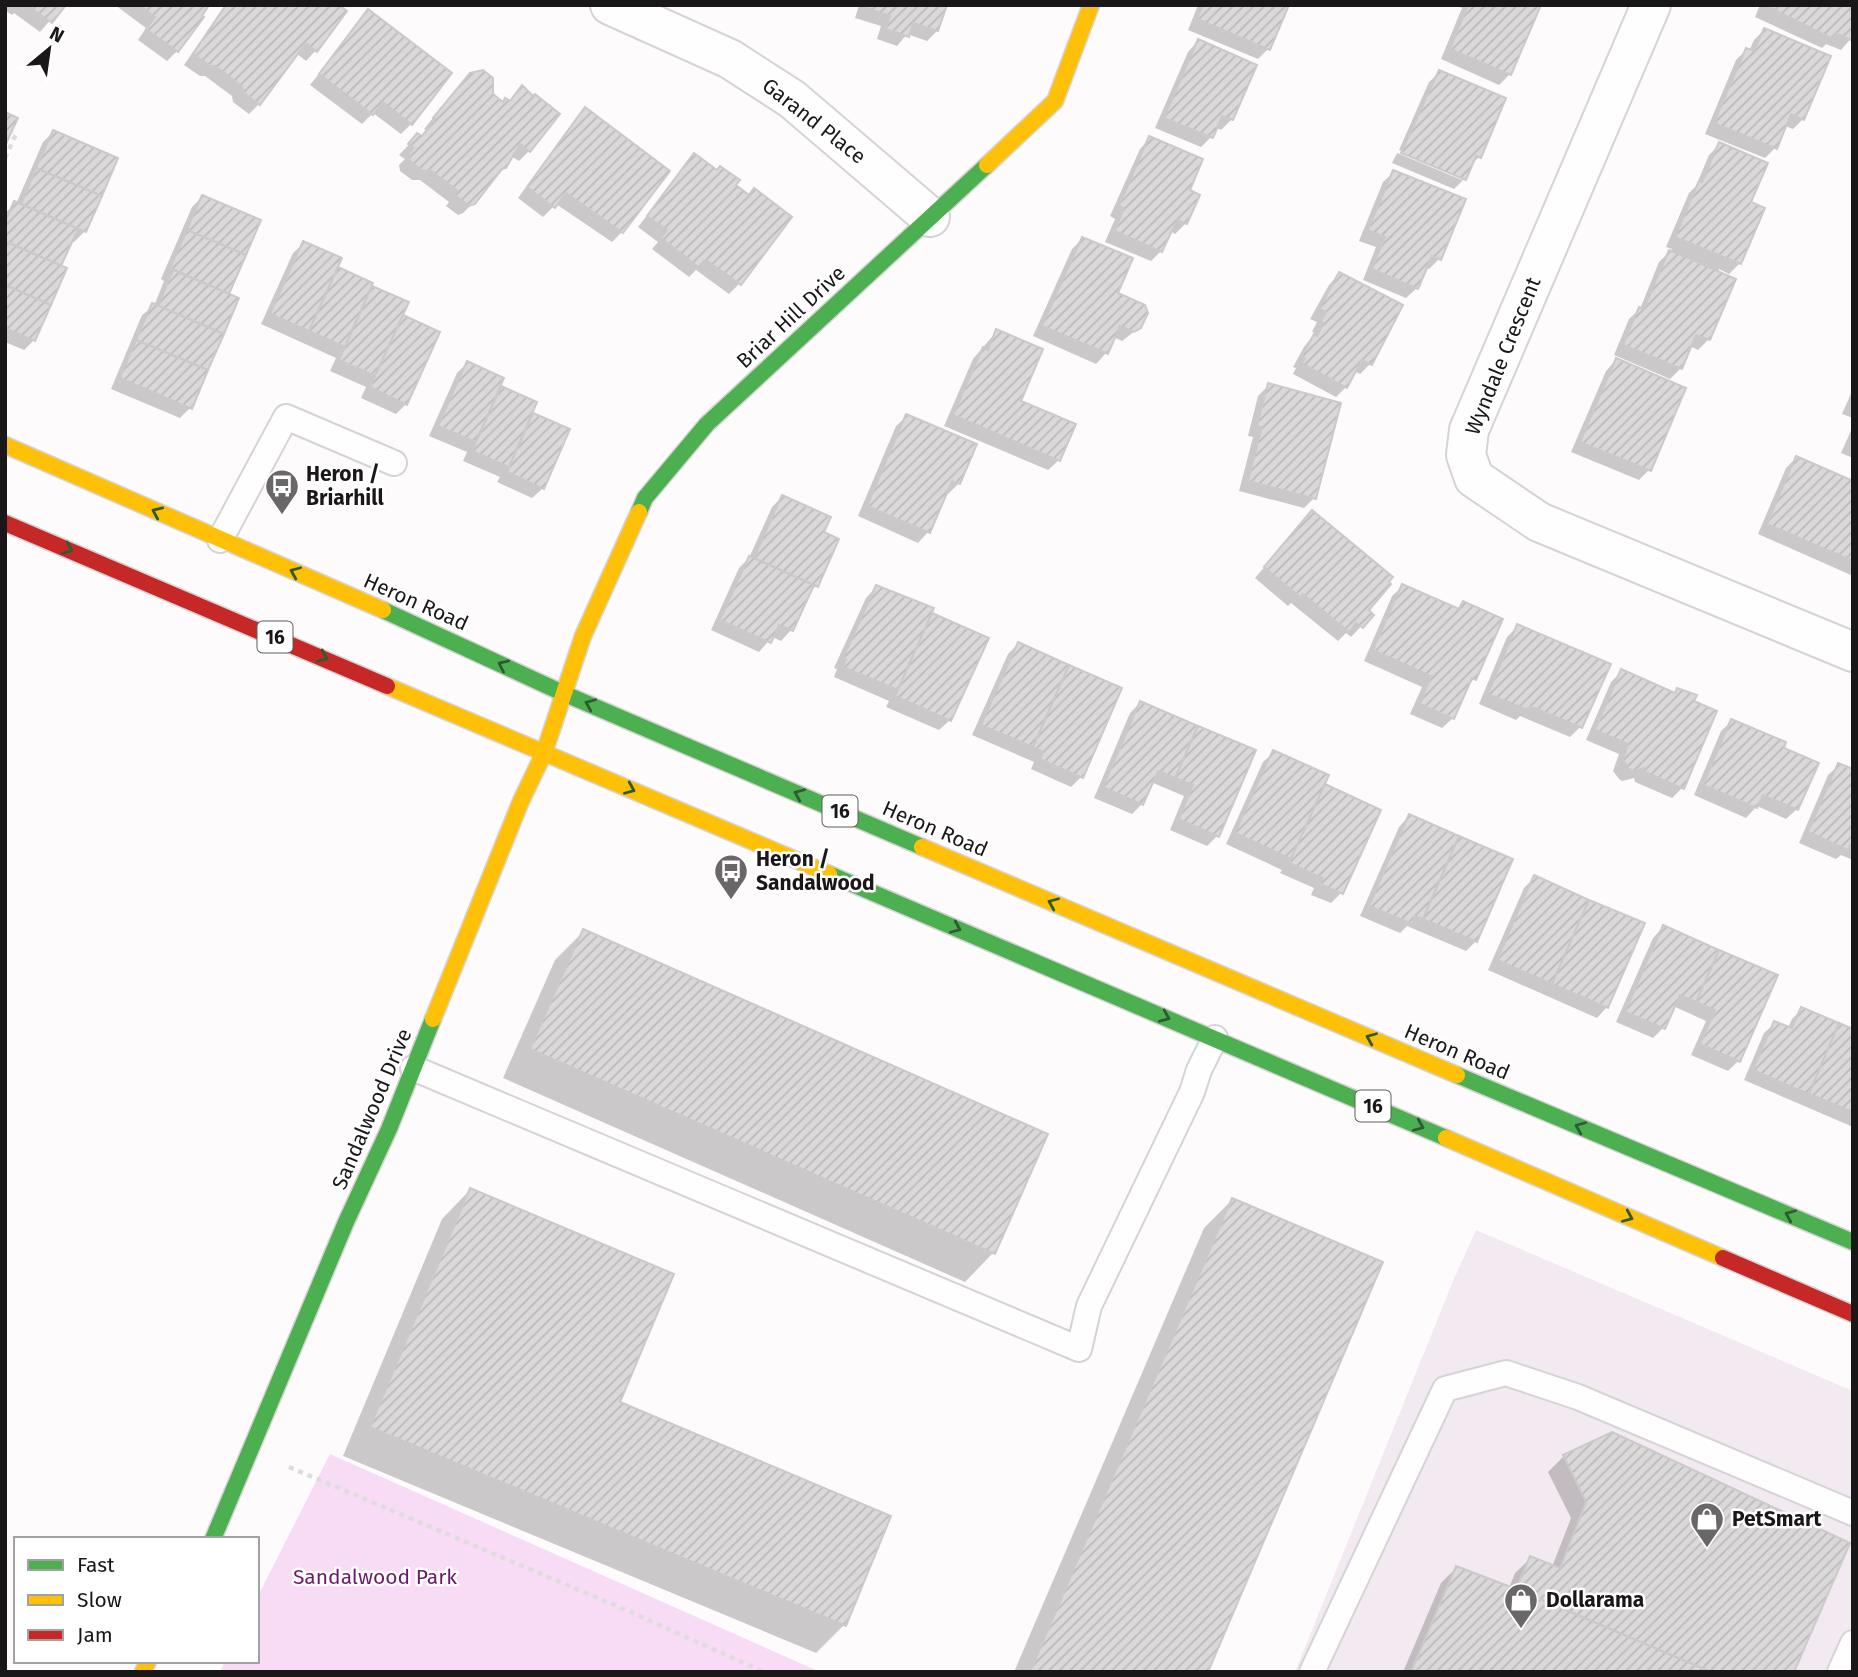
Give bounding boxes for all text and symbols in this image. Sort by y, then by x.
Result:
north arrow [14,14,84,84]
text: N [46,21,68,48]
street label: Garand Place [757,72,871,170]
street label: Briar Hill Drive [731,260,851,374]
street label: Wyndale Crescent [1459,273,1547,439]
place label: Heron / Briarhill [306,461,385,511]
bus stop icon: Heron / Briarhill [263,467,301,516]
one-way arrow [152,506,165,520]
one-way arrow [61,541,73,555]
one-way arrow [290,566,302,580]
street label: Heron Road [360,567,472,637]
road number: 16 [258,622,292,652]
one-way arrow [316,649,328,663]
one-way arrow [498,659,510,673]
one-way arrow [585,698,597,712]
one-way arrow [622,781,635,795]
one-way arrow [794,788,806,802]
street label: Heron Road [878,795,992,863]
road number: 16 [822,796,858,826]
place label: Heron / Sandalwood [756,846,875,896]
bus stop icon: Heron / Sandalwood [712,852,750,901]
one-way arrow [1048,897,1060,911]
one-way arrow [949,920,961,934]
one-way arrow [1158,1009,1171,1023]
street label: Heron Road [1400,1018,1514,1086]
street label: Sandalwood Drive [326,1025,418,1193]
one-way arrow [1366,1032,1378,1046]
road number: 16 [1356,1090,1390,1122]
one-way arrow [1412,1118,1424,1132]
one-way arrow [1575,1121,1588,1135]
one-way arrow [1621,1209,1633,1223]
one-way arrow [1785,1210,1797,1224]
shop icon: PetSmart [1688,1500,1726,1549]
place label: PetSmart [1732,1506,1822,1532]
legend [14,1537,259,1663]
text: Fast [77,1552,115,1578]
park label: Sandalwood Park [293,1564,457,1590]
shop icon: Dollarama [1502,1581,1540,1630]
text: Slow [77,1587,122,1613]
place label: Dollarama [1546,1587,1644,1613]
text: Jam [77,1622,113,1648]

